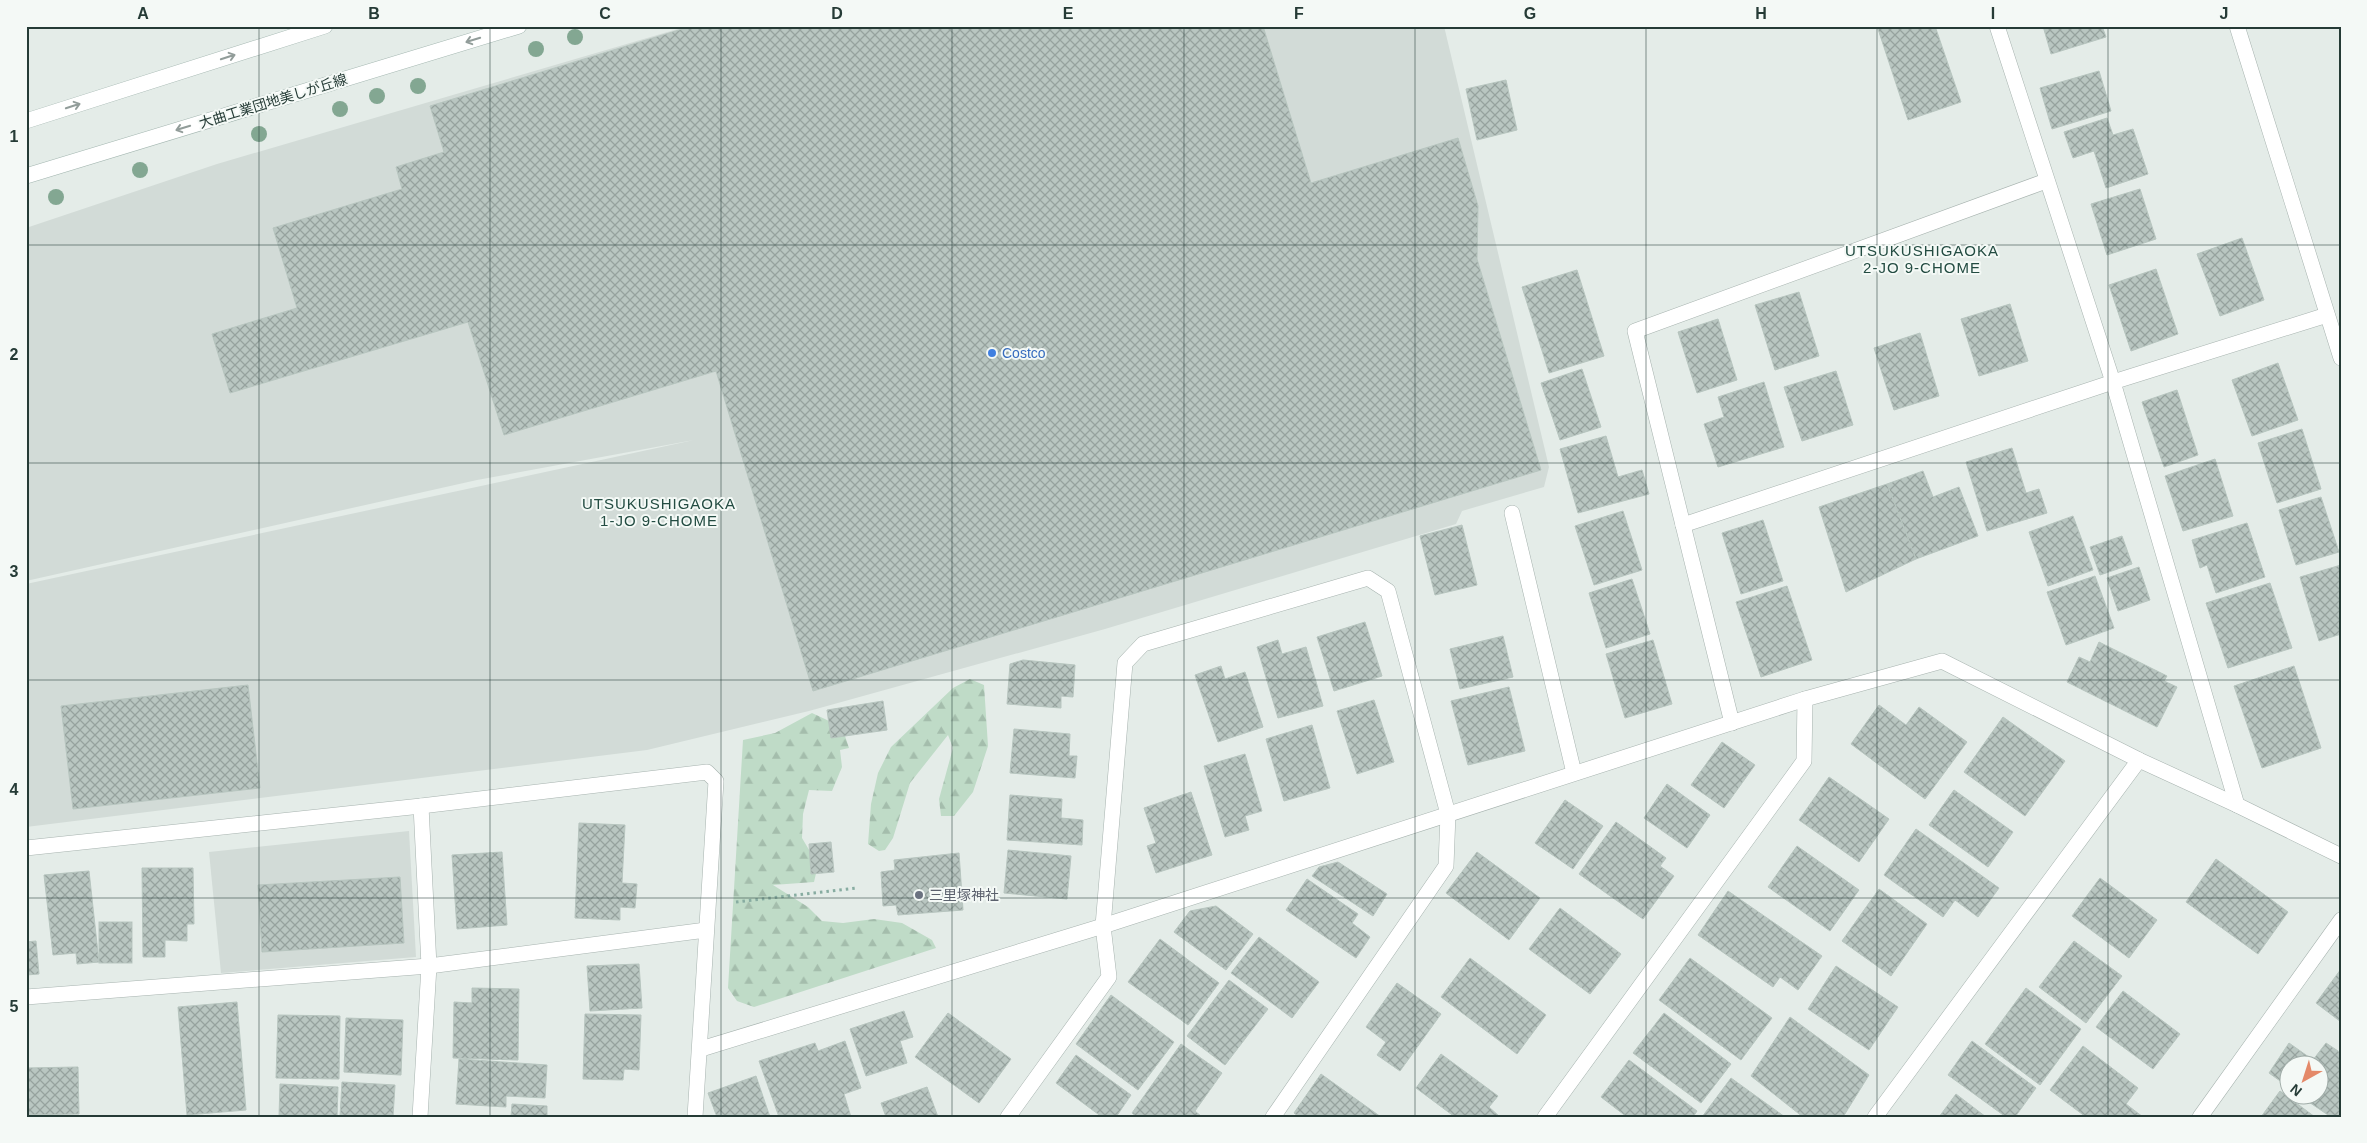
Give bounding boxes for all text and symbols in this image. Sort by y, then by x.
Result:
text: A [137,5,149,22]
text: B [368,5,380,22]
text: C [599,5,611,22]
text: D [831,5,843,22]
text: E [1063,5,1074,22]
text: F [1294,5,1304,22]
text: G [1524,5,1536,22]
text: H [1755,5,1767,22]
text: I [1991,5,1995,22]
text: J [2220,5,2228,22]
one-way arrow [465,36,481,46]
one-way arrow [219,52,235,62]
street label: 大曲工業団地美しが丘線 [197,71,349,131]
one-way arrow [64,101,80,111]
one-way arrow [176,124,192,134]
text: 1 [10,128,19,145]
district label: UTSUKUSHIGAOKA 2-JO 9-CHOME [1845,242,1999,276]
place label: Costco [1002,345,1046,361]
text: 2 [10,346,19,363]
marker: Costco [986,347,998,359]
district label: UTSUKUSHIGAOKA 1-JO 9-CHOME [582,495,736,529]
text: 3 [10,563,19,580]
text: 4 [10,781,19,798]
place label: 三里塚神社 [929,887,999,903]
marker: 三里塚神社 [913,889,925,901]
text: 5 [10,998,19,1015]
north arrow [2280,1056,2330,1106]
text: N [2287,1081,2305,1100]

